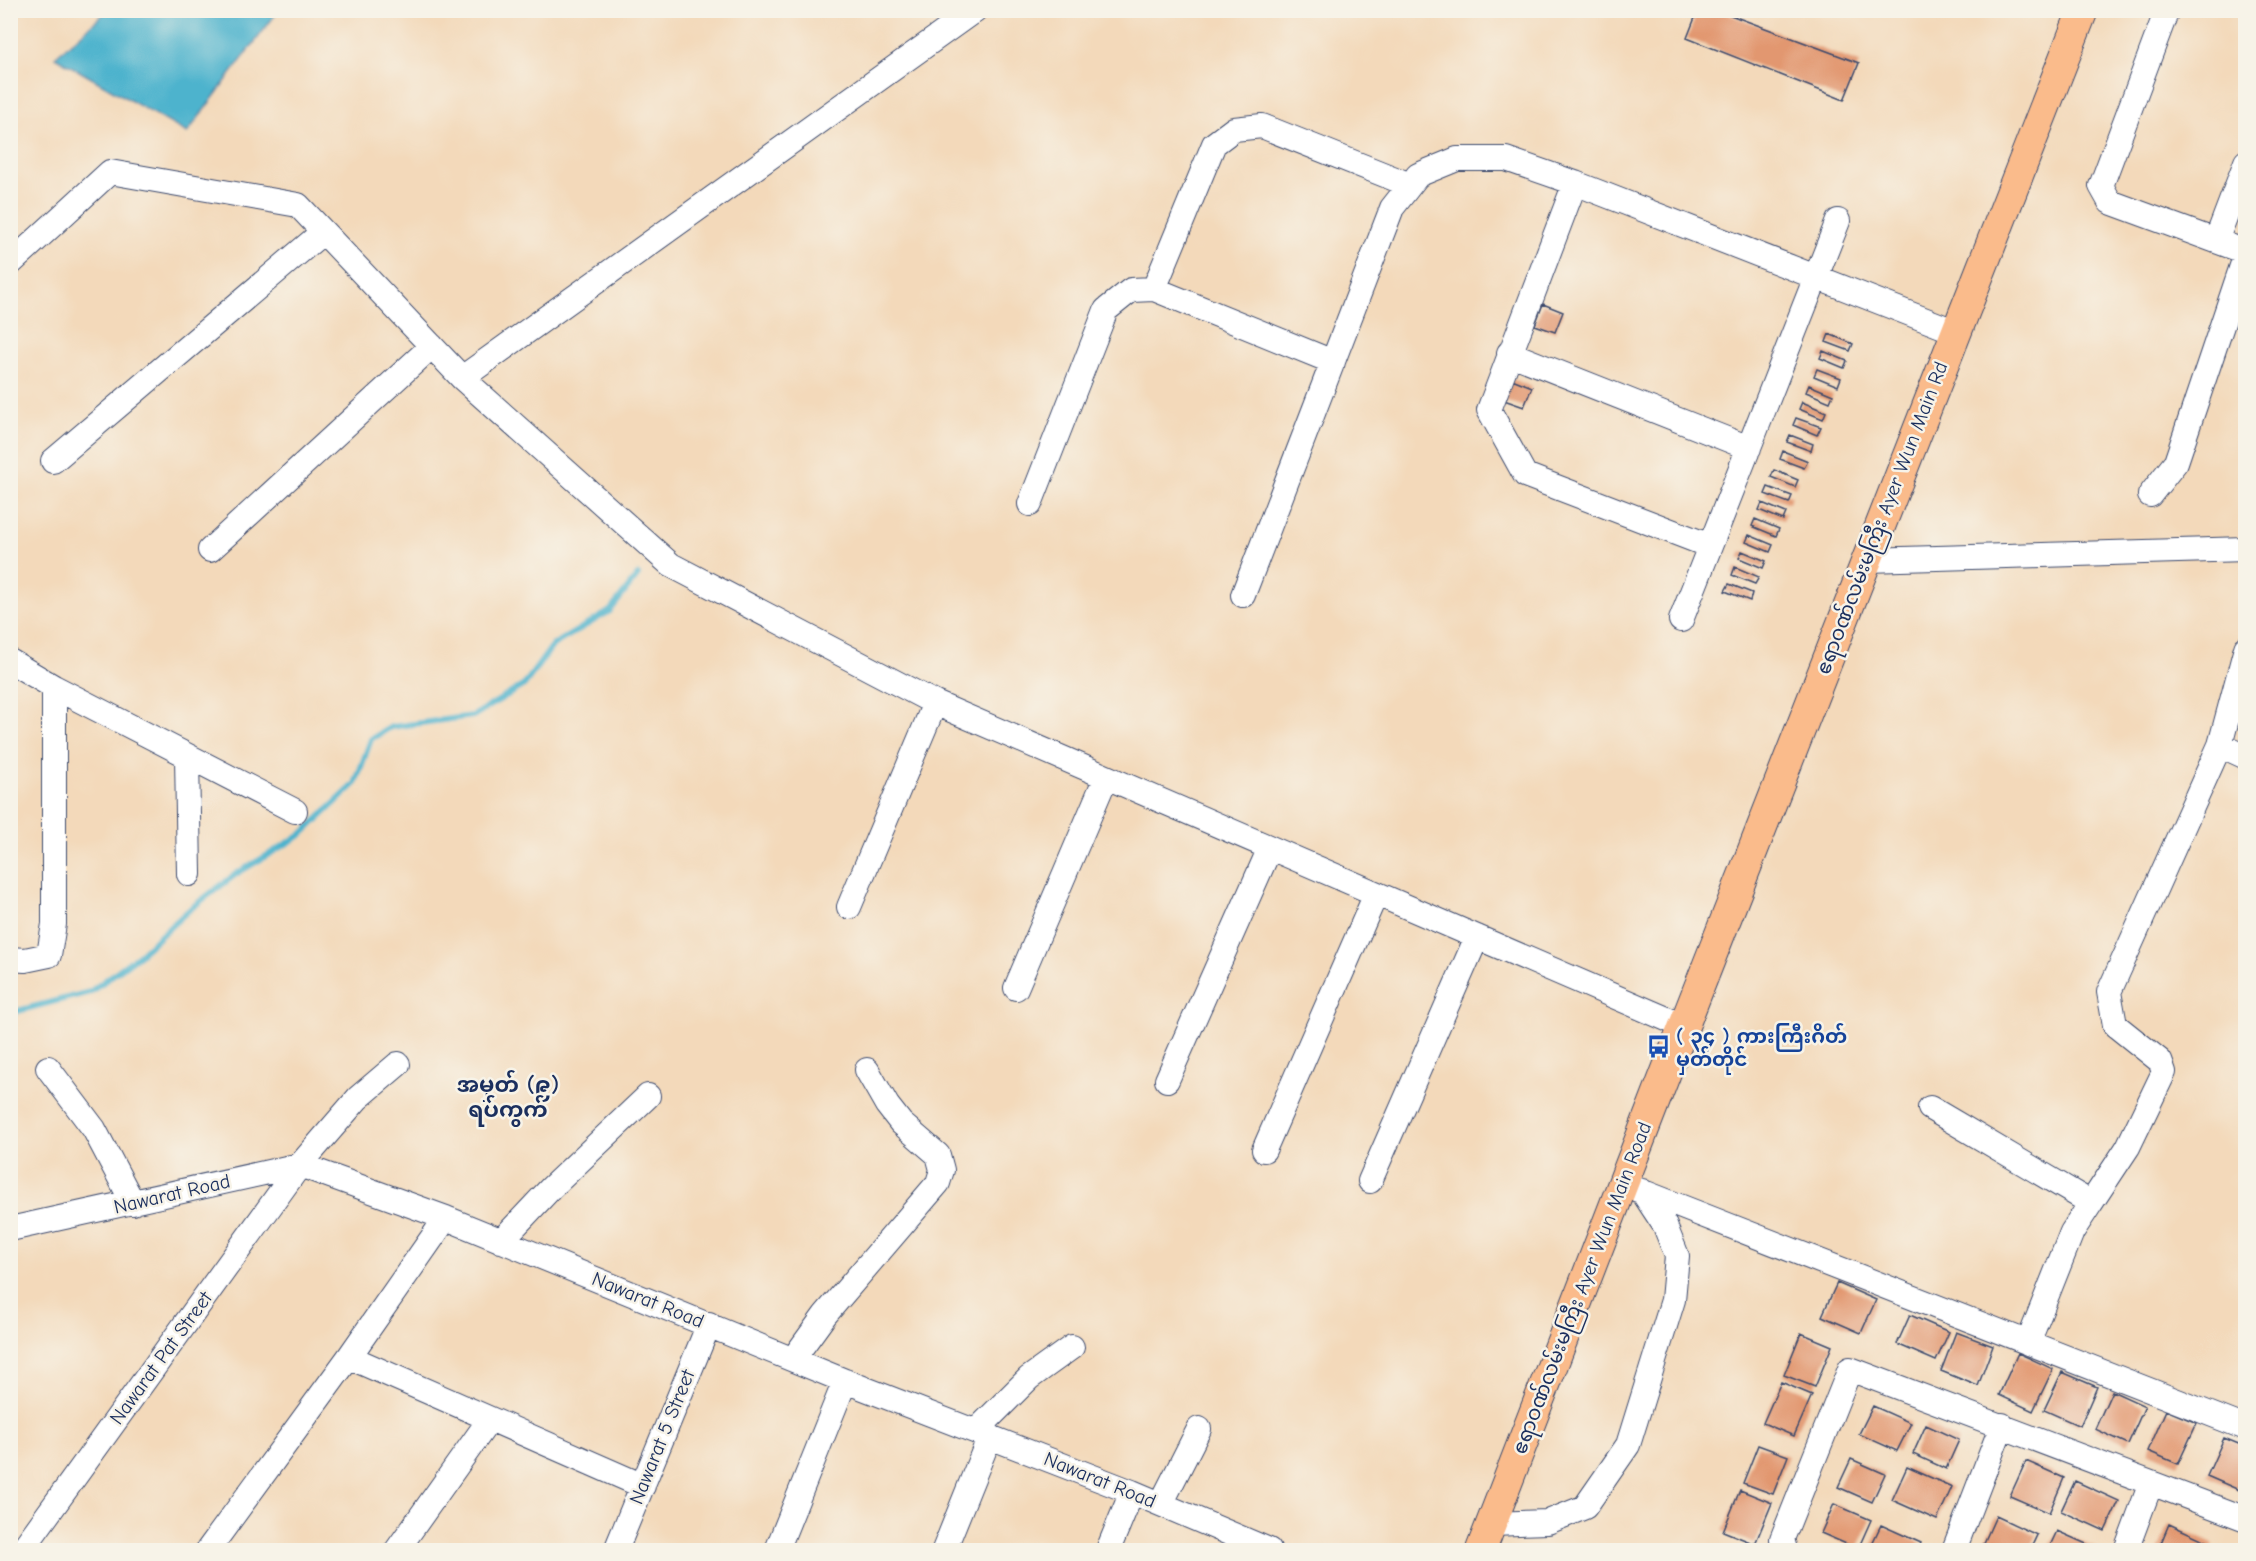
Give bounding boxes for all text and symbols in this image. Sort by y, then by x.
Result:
street label: ဧရာဝဏ်လမ်းမကြီး Ayer Wun Main Rd [1809,357,1956,679]
place label: ( ၃၄ ) ကားကြီးဂိတ် မှတ်တိုင် [1676,1023,1847,1075]
bus stop icon: ( ၃၄ ) ကားကြီးဂိတ် မှတ်တိုင် [1645,1034,1671,1060]
district label: အမှတ် (၉) ရပ်ကွက် [457,1069,559,1127]
street label: ဧရာဝဏ်လမ်းမကြီး Ayer Wun Main Road [1505,1118,1660,1459]
street label: Nawarat Road [111,1169,233,1219]
street label: Nawarat Road [589,1267,707,1333]
street label: Nawarat Pat Street [105,1286,218,1429]
street label: Nawarat 5 Street [625,1365,700,1508]
street label: Nawarat Road [1041,1447,1159,1513]

